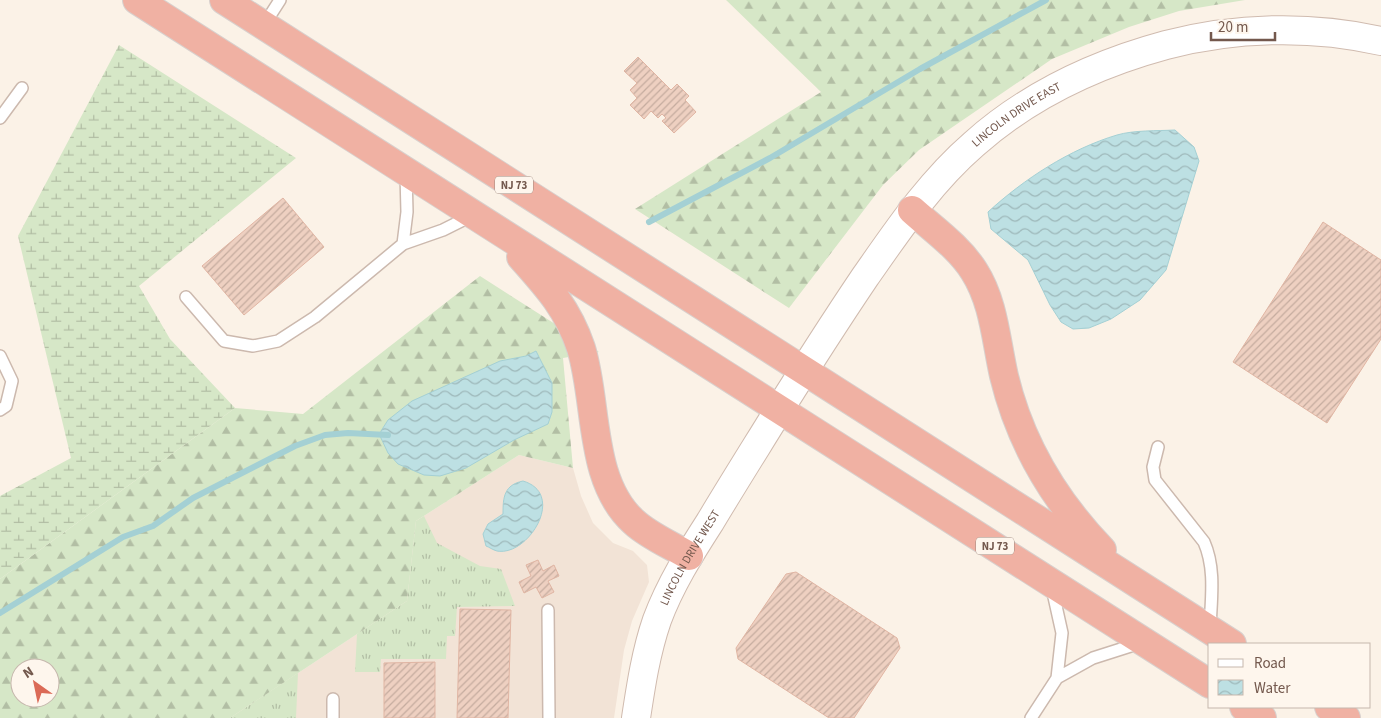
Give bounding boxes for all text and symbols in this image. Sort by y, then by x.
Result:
scale bar [1211,10,1275,42]
text: 20 m [1218,17,1248,38]
street label: LINCOLN DRIVE EAST [968,78,1065,151]
road number: NJ 73 [495,176,533,194]
street label: LINCOLN DRIVE WEST [656,506,725,608]
road number: NJ 73 [976,538,1014,554]
legend [1208,643,1371,708]
text: Road [1254,653,1286,674]
north arrow [10,658,60,708]
text: N [19,662,38,684]
text: Water [1254,678,1291,699]

